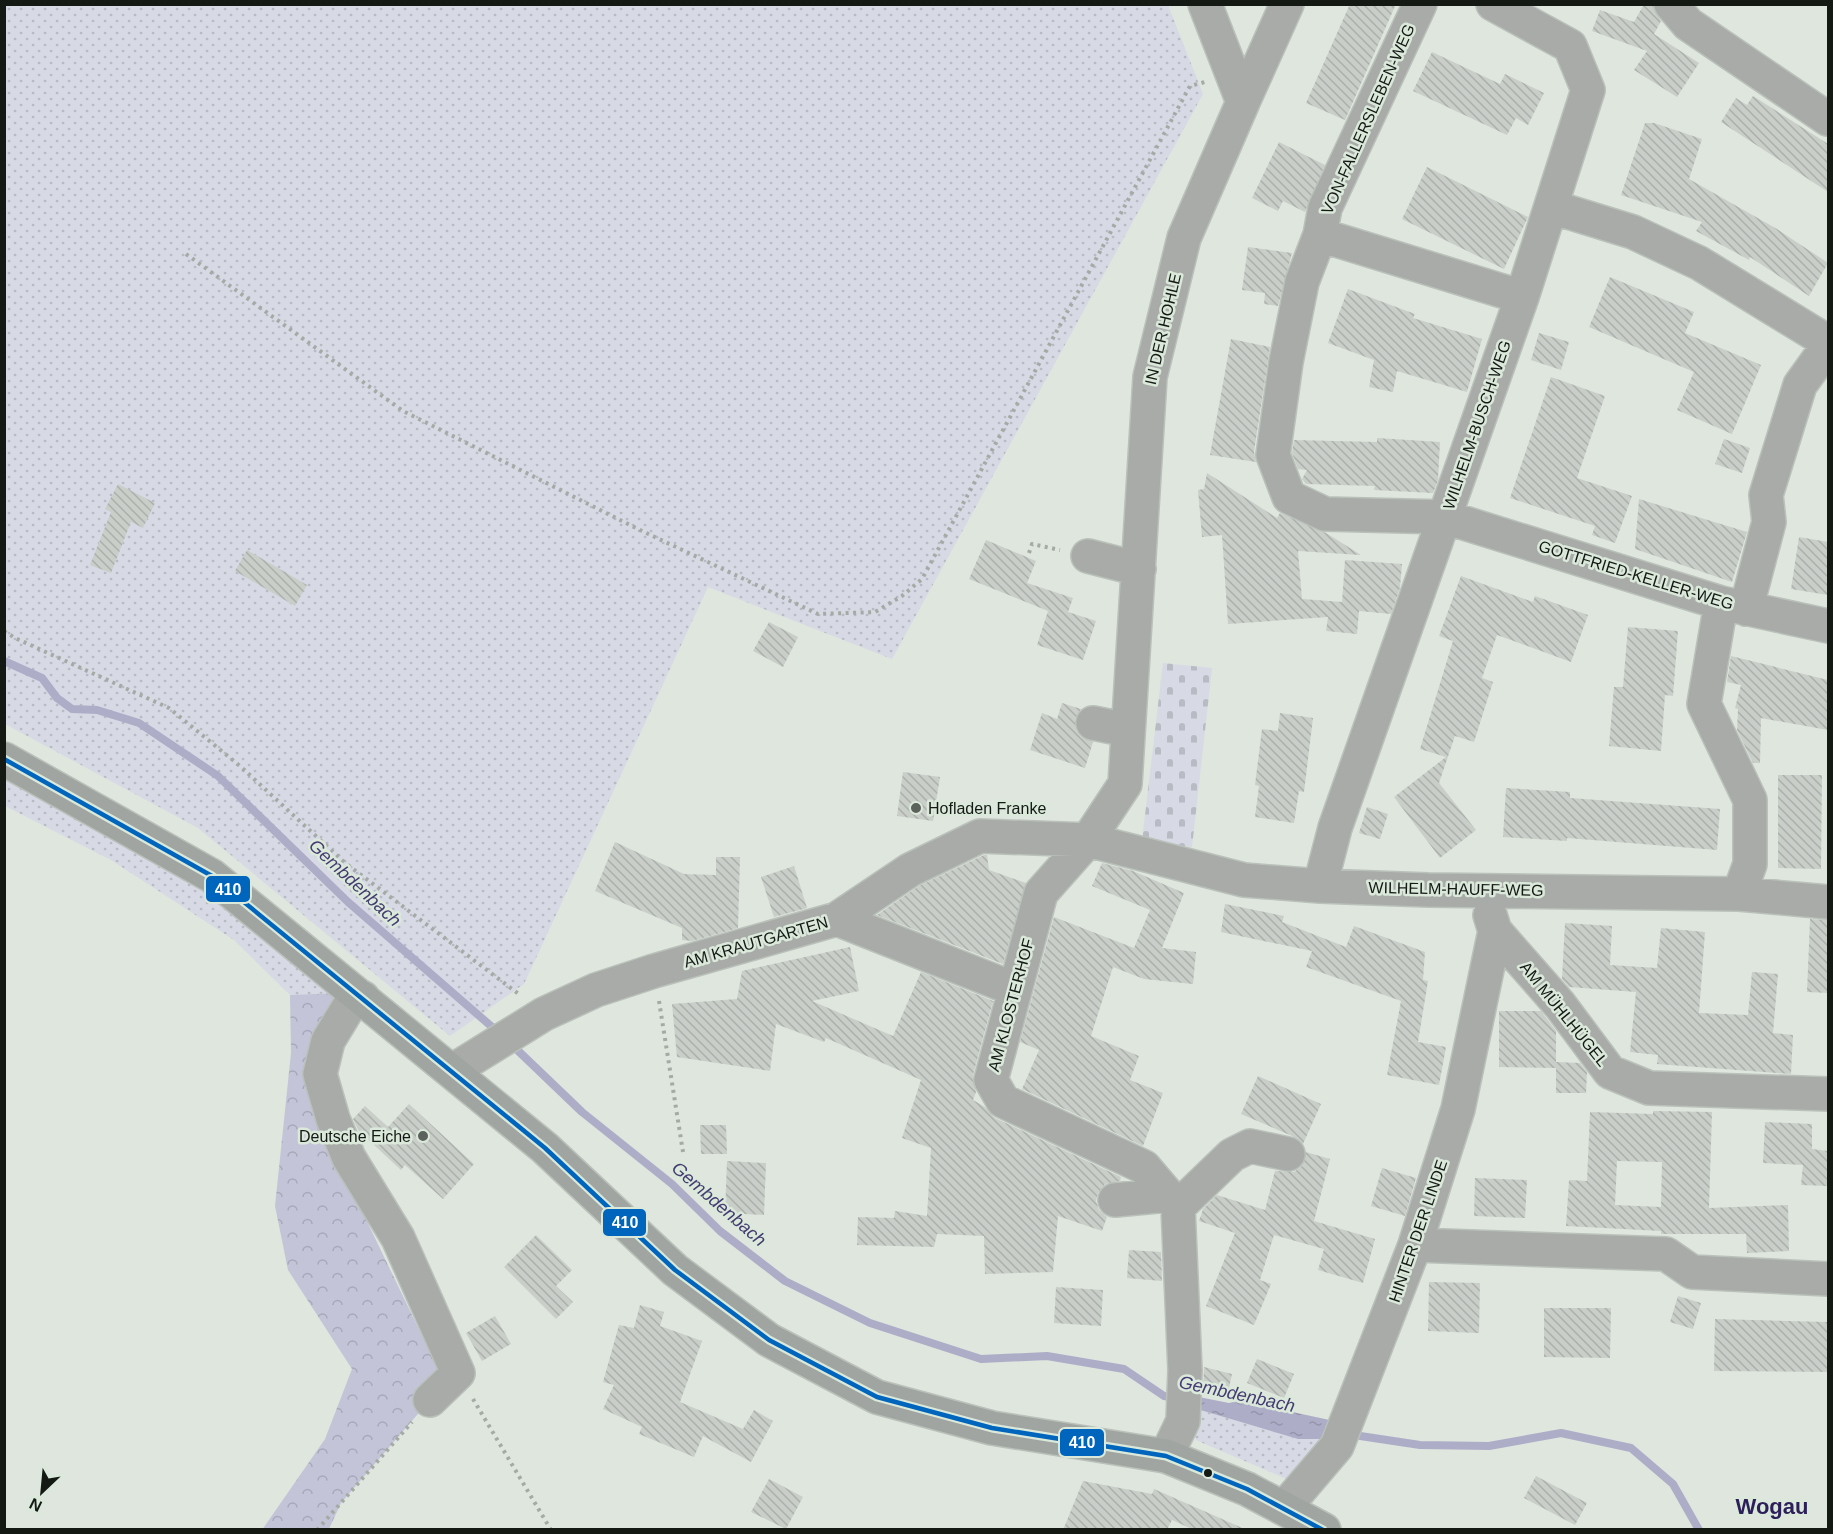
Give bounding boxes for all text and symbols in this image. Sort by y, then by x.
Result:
street label: VON-FALLERSLEBEN-WEG [1318,21,1418,217]
street label: IN DER HOHLE [1142,272,1184,386]
street label: WILHELM-BUSCH-WEG [1440,338,1514,512]
street label: GOTTFRIED-KELLER-WEG [1537,537,1735,613]
place label: Hofladen Franke [928,800,1046,817]
marker: Hofladen Franke [909,801,923,815]
water label: Gembdenbach [305,835,405,931]
line badge: 410 [205,875,251,903]
street label: WILHELM-HAUFF-WEG [1368,879,1544,899]
text: 410 [215,881,241,898]
street label: AM KRAUTGARTEN [682,913,830,971]
street label: AM KLOSTERHOF [985,936,1037,1073]
street label: AM MÜHLHÜGEL [1517,959,1611,1070]
place label: Deutsche Eiche [299,1128,411,1145]
marker: Deutsche Eiche [416,1129,430,1143]
water label: Gembdenbach [668,1158,770,1250]
street label: HINTER DER LINDE [1386,1158,1450,1304]
line badge: 410 [602,1208,647,1237]
text: 410 [612,1214,638,1231]
water label: Gembdenbach [1177,1372,1297,1416]
line badge: 410 [1059,1428,1105,1457]
text: 410 [1069,1434,1095,1451]
north arrow [12,1462,72,1522]
unlabelled marker [1202,1467,1214,1479]
district label: Wogau [1736,1494,1808,1519]
text: N [27,1495,45,1515]

